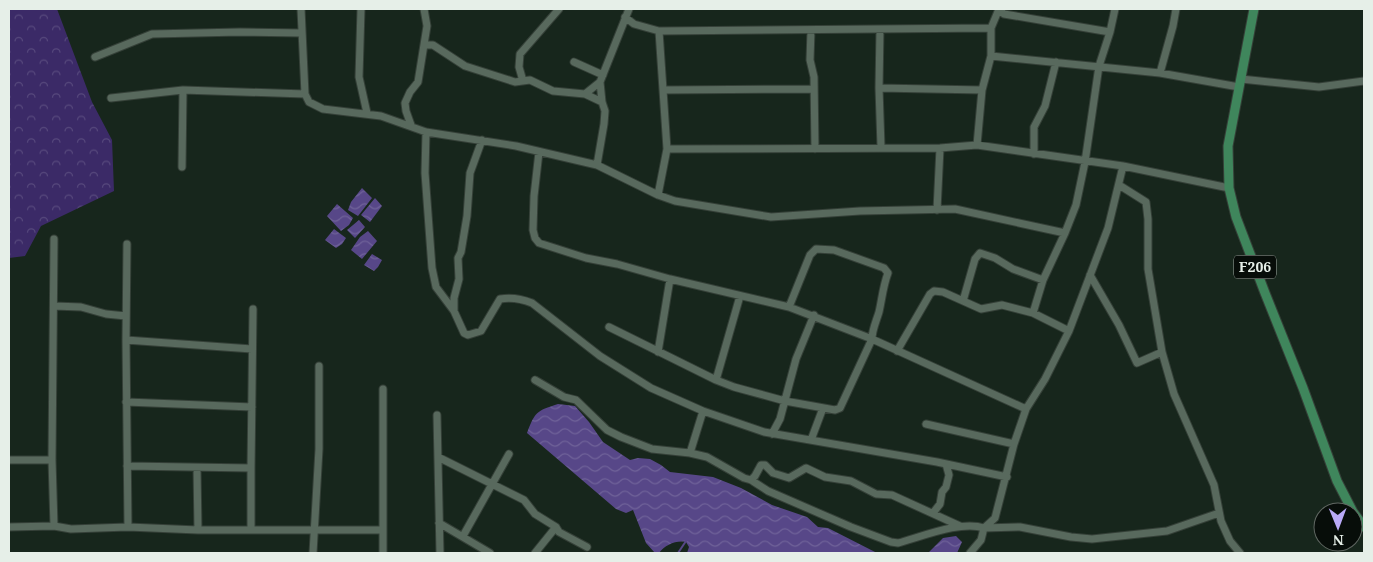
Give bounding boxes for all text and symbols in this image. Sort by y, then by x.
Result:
road number: F206 [1234,256,1276,278]
north arrow [1313,502,1363,552]
text: N [1333,531,1344,550]

